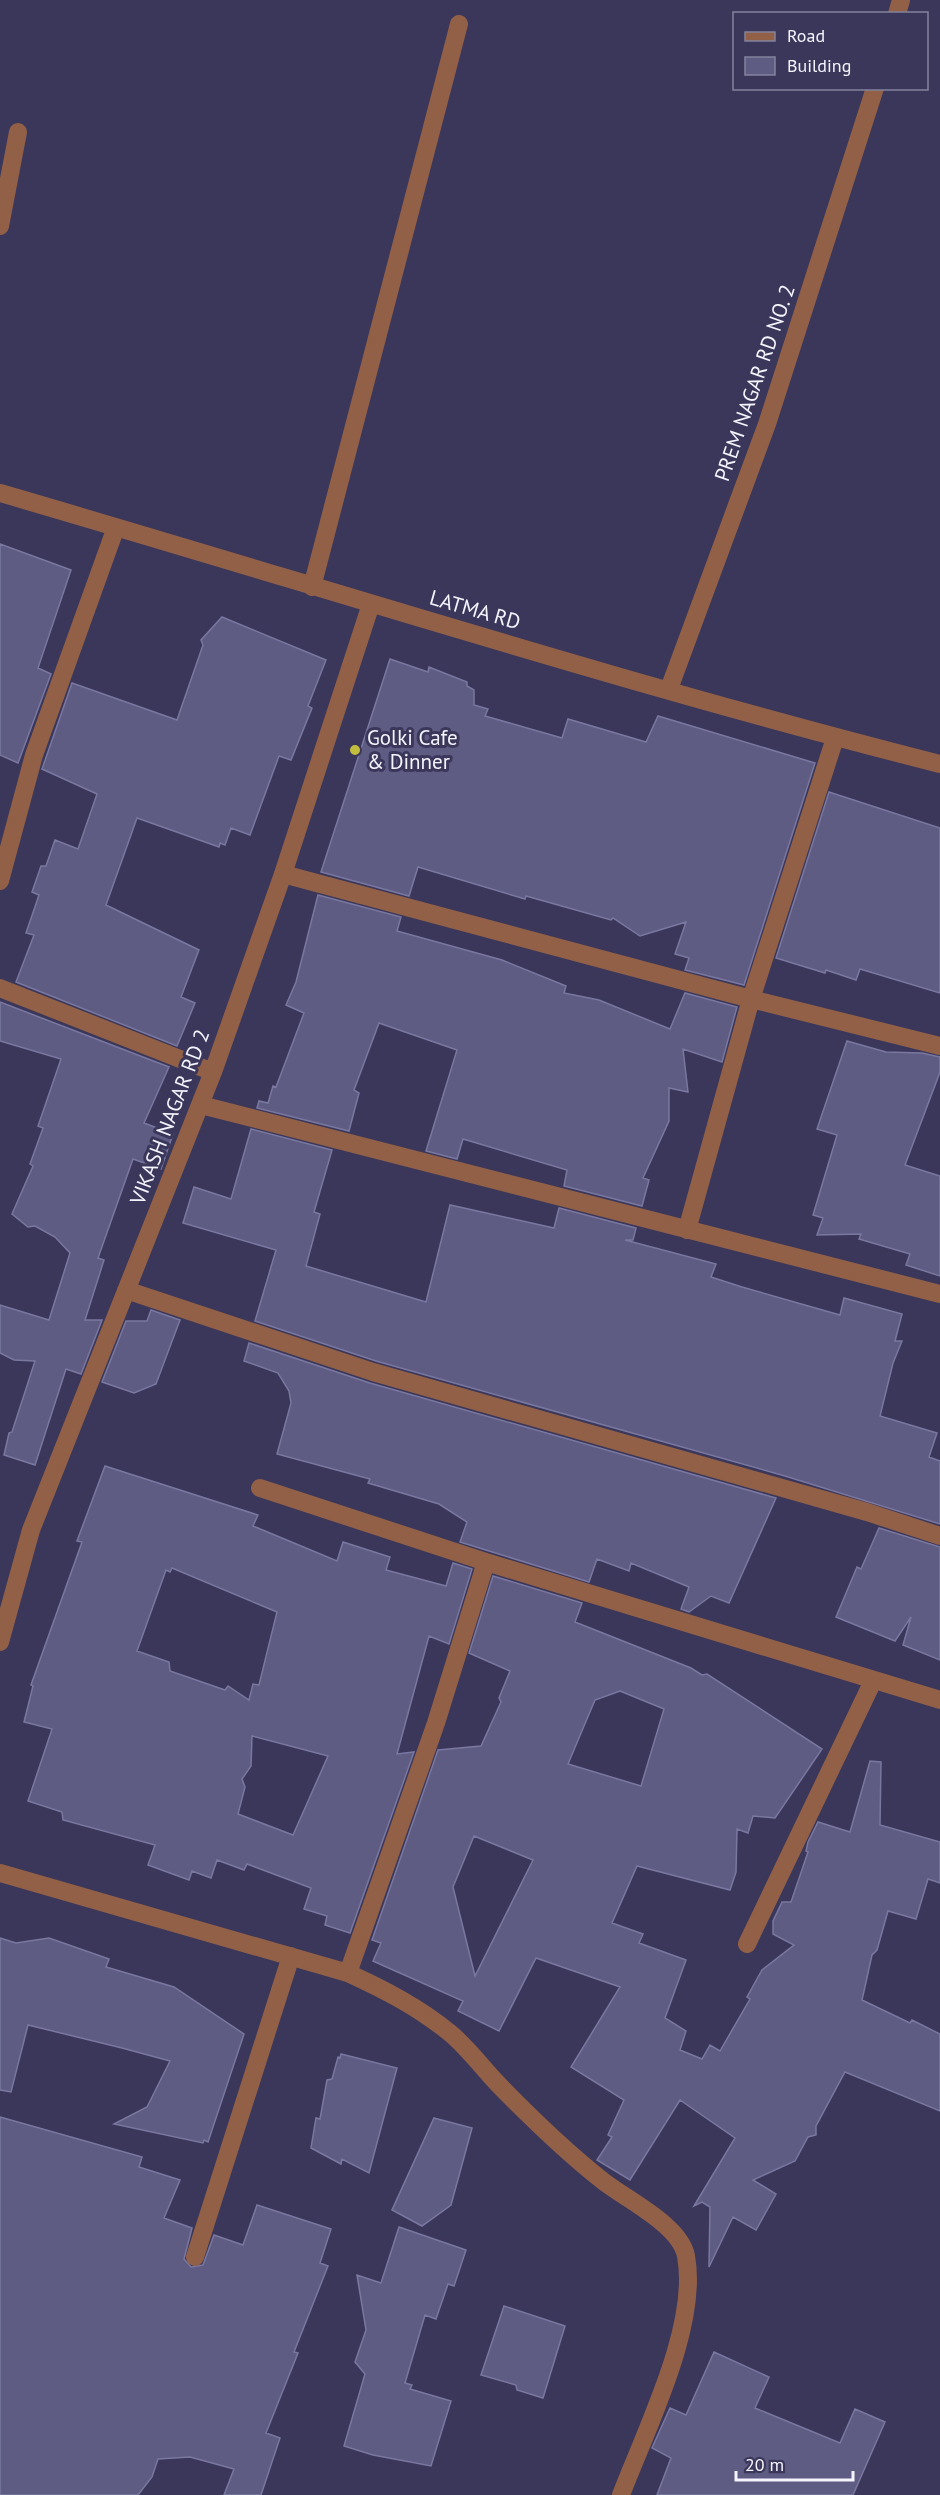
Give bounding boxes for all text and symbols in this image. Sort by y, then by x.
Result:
legend [733,12,928,90]
text: Road [787,24,825,47]
text: Building [787,54,851,77]
street label: PREM NAGAR RD NO. 2 [708,281,801,485]
street label: LATMA RD [427,584,524,635]
place label: Golki Cafe & Dinner [367,724,458,775]
marker: Golki Cafe & Dinner [348,743,362,757]
street label: VIKASH NAGAR RD 2 [123,1025,215,1209]
scale bar [736,2444,853,2482]
text: 20 m [745,2453,784,2476]

